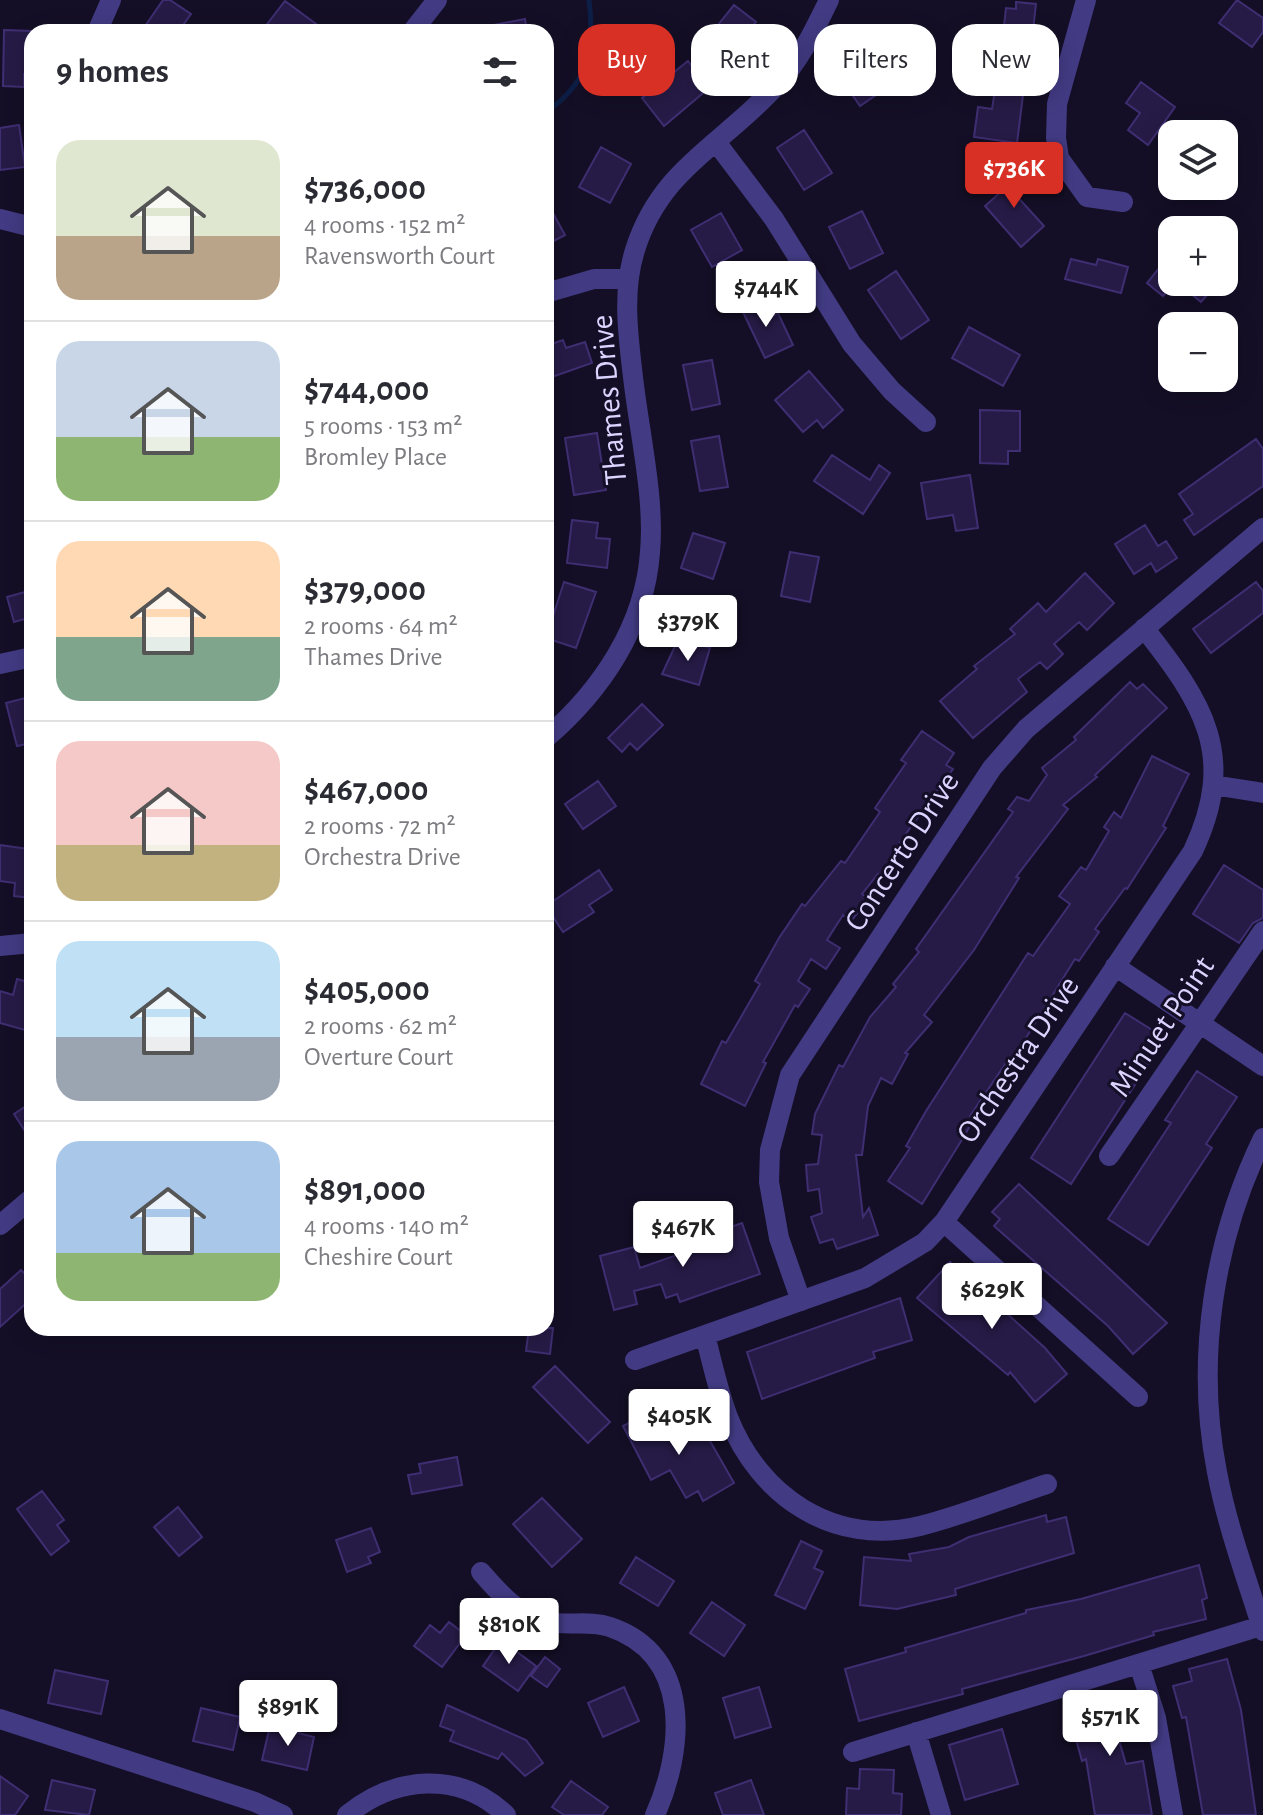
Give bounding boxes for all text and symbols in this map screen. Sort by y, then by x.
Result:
chip: Buy [578,24,675,96]
chip: Rent [691,24,798,96]
chip: Filters [814,24,936,96]
chip: New [952,24,1059,96]
icon: filters [478,50,522,94]
text: 9 homes [56,55,169,89]
map controls [1158,120,1238,392]
button: layers [1158,120,1238,200]
pin: $736K [958,142,1070,210]
text: $736K [983,155,1045,181]
icon: home [120,172,216,268]
text: $736,000 [304,172,426,206]
text: 4 rooms · 152 m² [304,212,465,238]
button: + [1158,216,1238,296]
text: Ravensworth Court [304,243,495,269]
pin: $744K [710,261,822,329]
text: $744K [734,274,798,300]
button: − [1158,312,1238,392]
street label: Thames Drive [586,314,632,486]
icon: home [120,373,216,469]
text: $744,000 [304,373,429,407]
text: 5 rooms · 153 m² [304,413,462,439]
text: Bromley Place [304,444,447,470]
icon: home [120,573,216,669]
text: $379,000 [304,573,426,607]
pin: $379K [632,595,744,663]
text: $379K [657,608,719,634]
text: 2 rooms · 64 m² [304,613,458,639]
text: Thames Drive [304,644,443,670]
street label: Concerto Drive [839,766,965,937]
icon: home [120,773,216,869]
text: $467,000 [304,773,428,807]
text: 2 rooms · 72 m² [304,813,456,839]
text: Orchestra Drive [304,844,461,870]
street label: Minuet Point [1103,951,1220,1102]
street label: Orchestra Drive [951,971,1085,1149]
icon: home [120,973,216,1069]
text: $405,000 [304,973,430,1007]
text: 2 rooms · 62 m² [304,1013,457,1039]
text: Overture Court [304,1044,453,1070]
icon: home [120,1173,216,1269]
text: $891,000 [304,1173,426,1207]
pin: $467K [627,1201,739,1269]
text: 4 rooms · 140 m² [304,1213,469,1239]
text: $467K [651,1214,715,1240]
text: Cheshire Court [304,1244,453,1270]
pin: $629K [936,1263,1048,1331]
text: $629K [960,1276,1024,1302]
pin: $405K [623,1389,735,1457]
text: $405K [647,1402,711,1428]
pin: $810K [453,1598,565,1666]
text: $810K [478,1611,540,1637]
pin: $891K [232,1680,344,1748]
pin: $571K [1054,1690,1166,1758]
text: $891K [257,1693,319,1719]
text: $571K [1081,1703,1139,1729]

